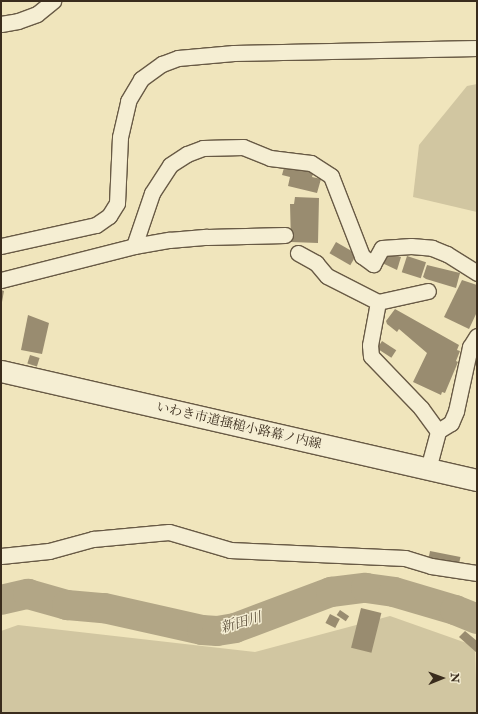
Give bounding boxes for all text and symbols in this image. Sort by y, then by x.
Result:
street label: いわき市道搔槌小路幕ノ内線 [155,399,323,453]
water label: 新田川 [218,609,264,637]
north arrow [422,658,462,698]
text: N [448,673,461,683]

